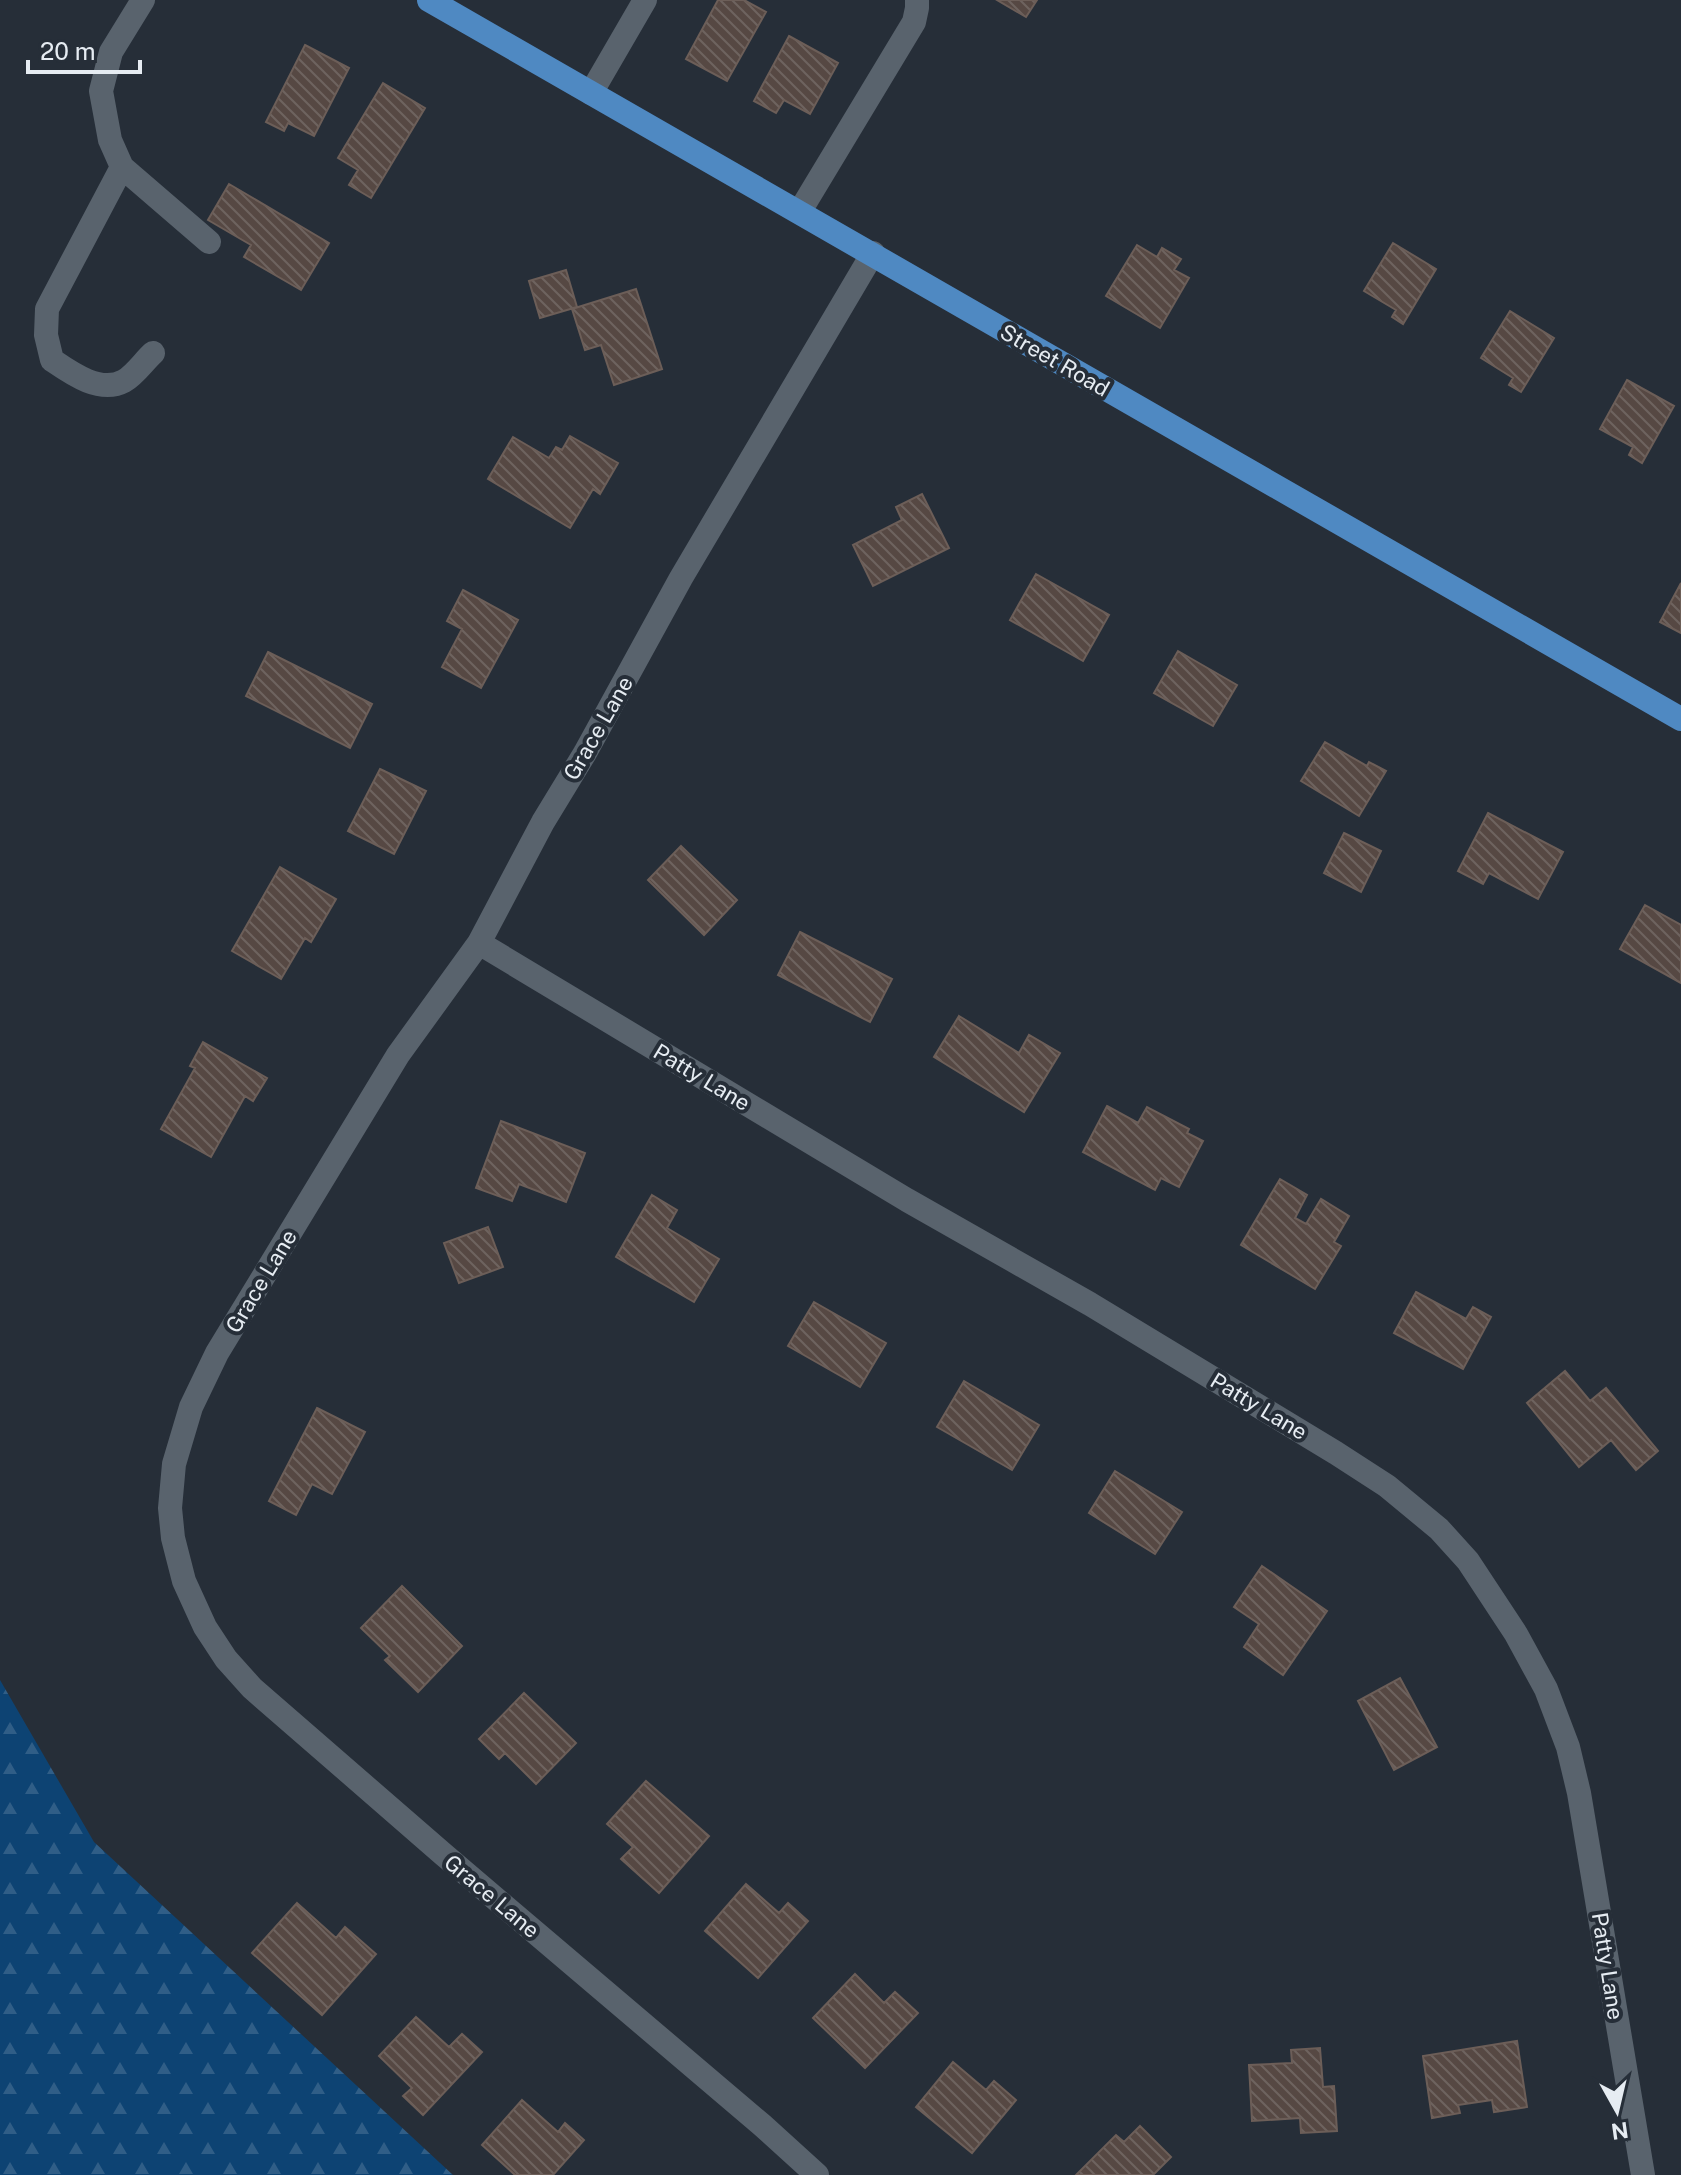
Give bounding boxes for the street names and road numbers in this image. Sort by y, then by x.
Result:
street label: Street Road [996,318,1114,402]
street label: Grace Lane [558,671,638,785]
street label: Patty Lane [649,1038,755,1116]
street label: Grace Lane [220,1225,302,1337]
street label: Patty Lane [1206,1367,1312,1445]
street label: Grace Lane [439,1849,545,1943]
street label: Patty Lane [1587,1911,1629,2021]

